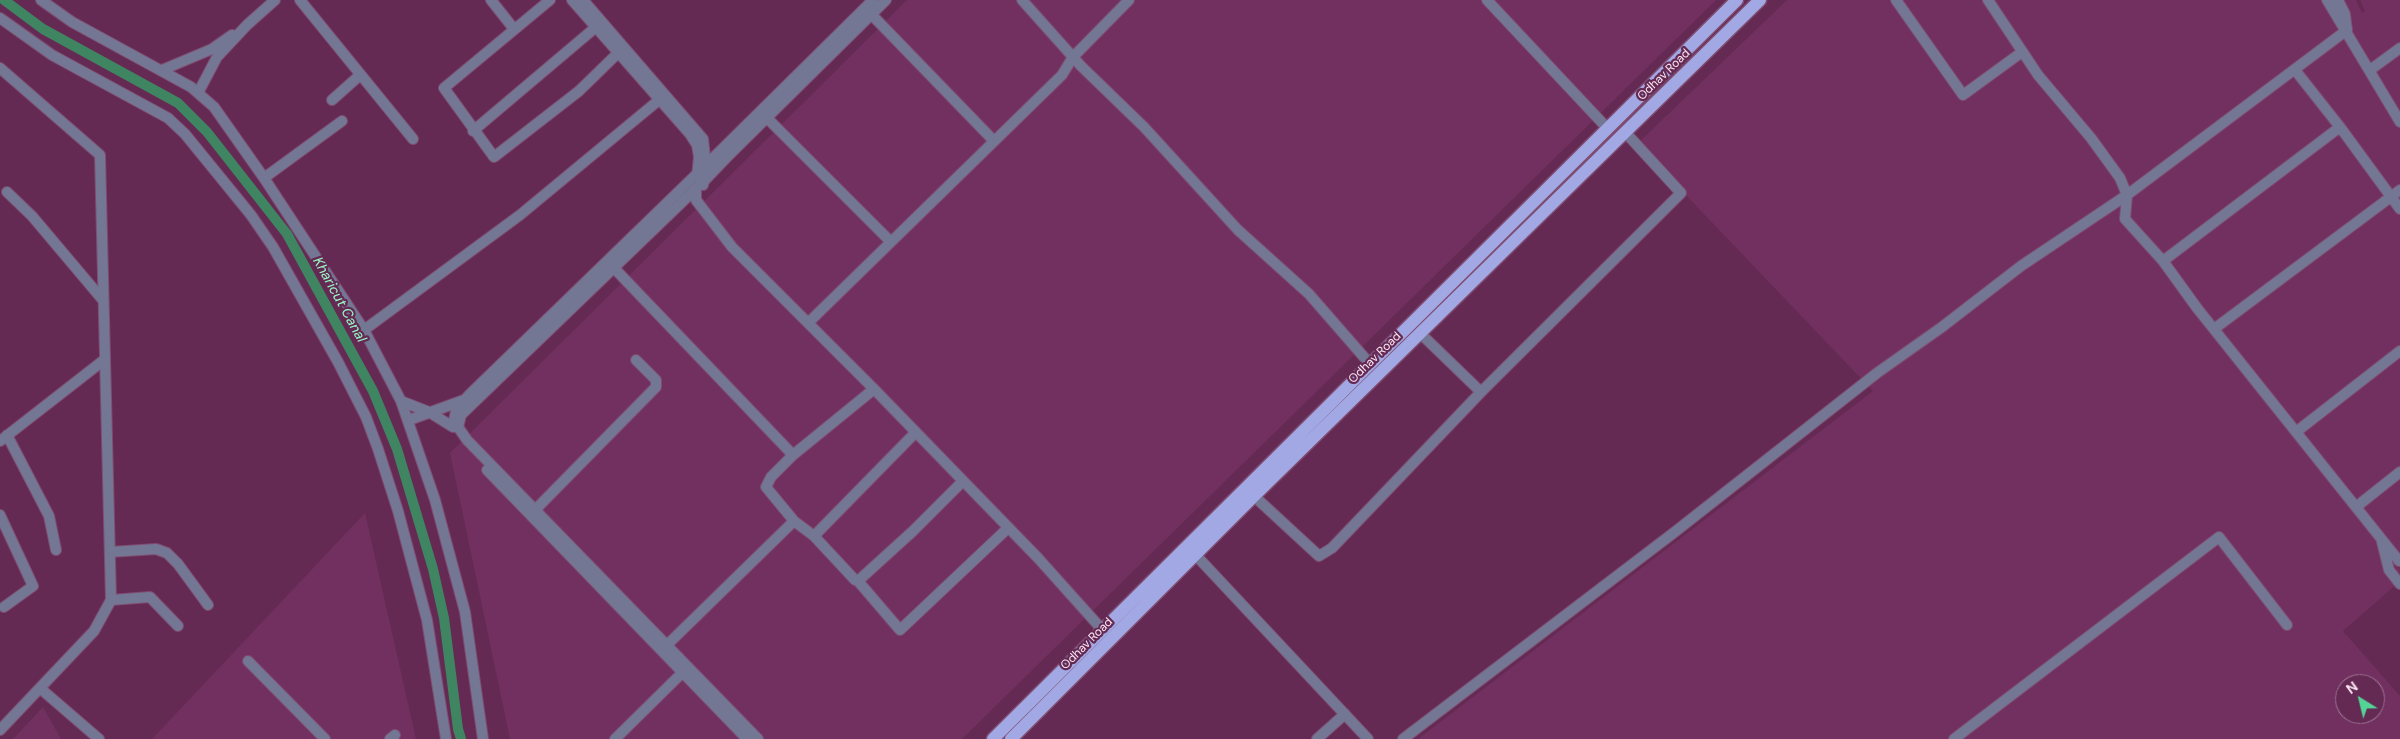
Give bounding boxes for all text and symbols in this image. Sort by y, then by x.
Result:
street label: Odhav Road [1635,46,1693,104]
water label: Kharicut Canal [309,255,369,345]
street label: Odhav Road [1346,329,1404,387]
street label: Odhav Road [1058,615,1116,673]
north arrow [2335,674,2385,724]
text: N [2342,677,2361,698]

